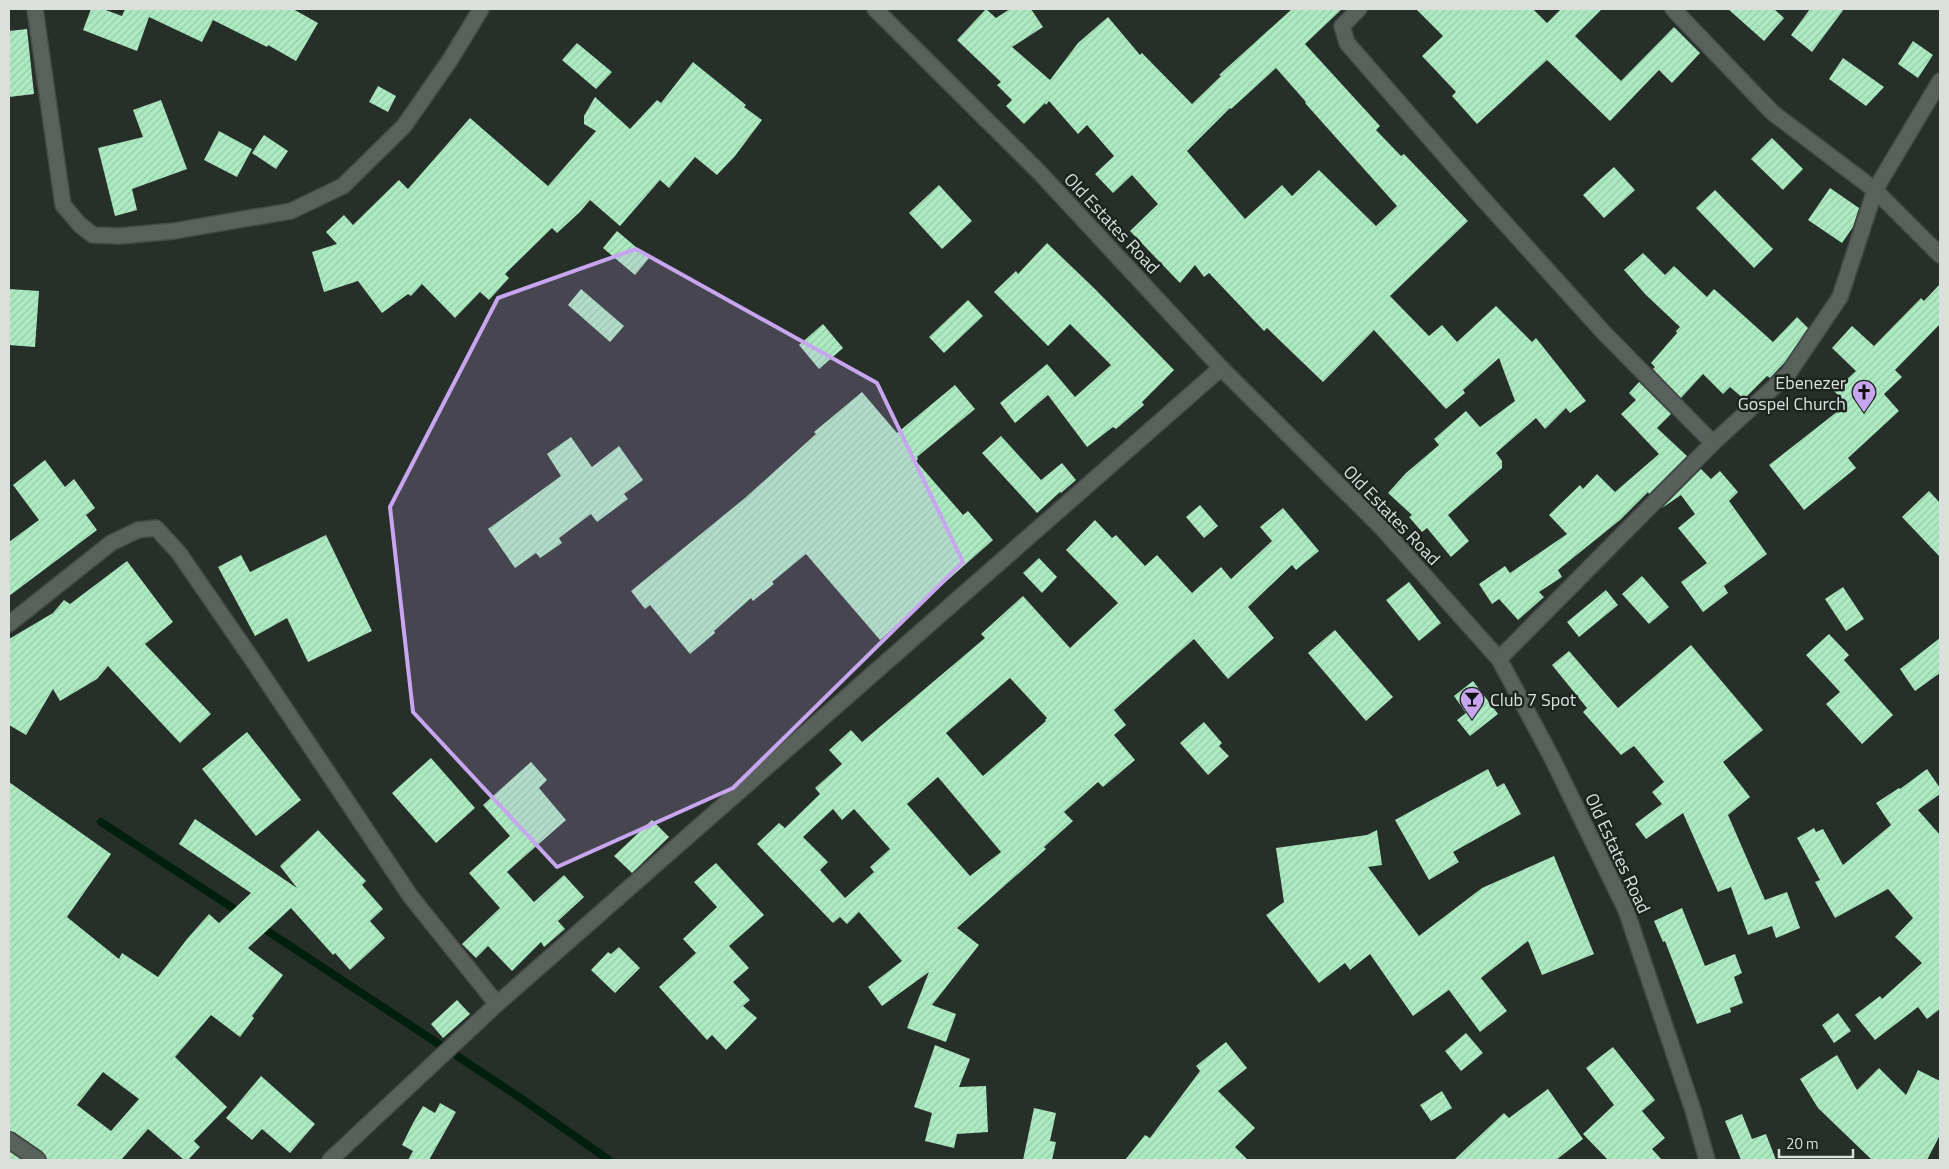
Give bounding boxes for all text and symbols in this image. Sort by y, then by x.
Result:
street label: Old Estates Road [1058,166,1166,280]
place label: Ebenezer Gospel Church [1738,369,1846,417]
church icon: Ebenezer Gospel Church [1851,379,1877,413]
street label: Old Estates Road [1337,459,1447,571]
bar icon: Club 7 Spot [1459,686,1485,720]
place label: Club 7 Spot [1490,686,1577,713]
street label: Old Estates Road [1578,788,1658,918]
scale bar [1779,1126,1853,1158]
text: 20 m [1786,1132,1819,1155]

